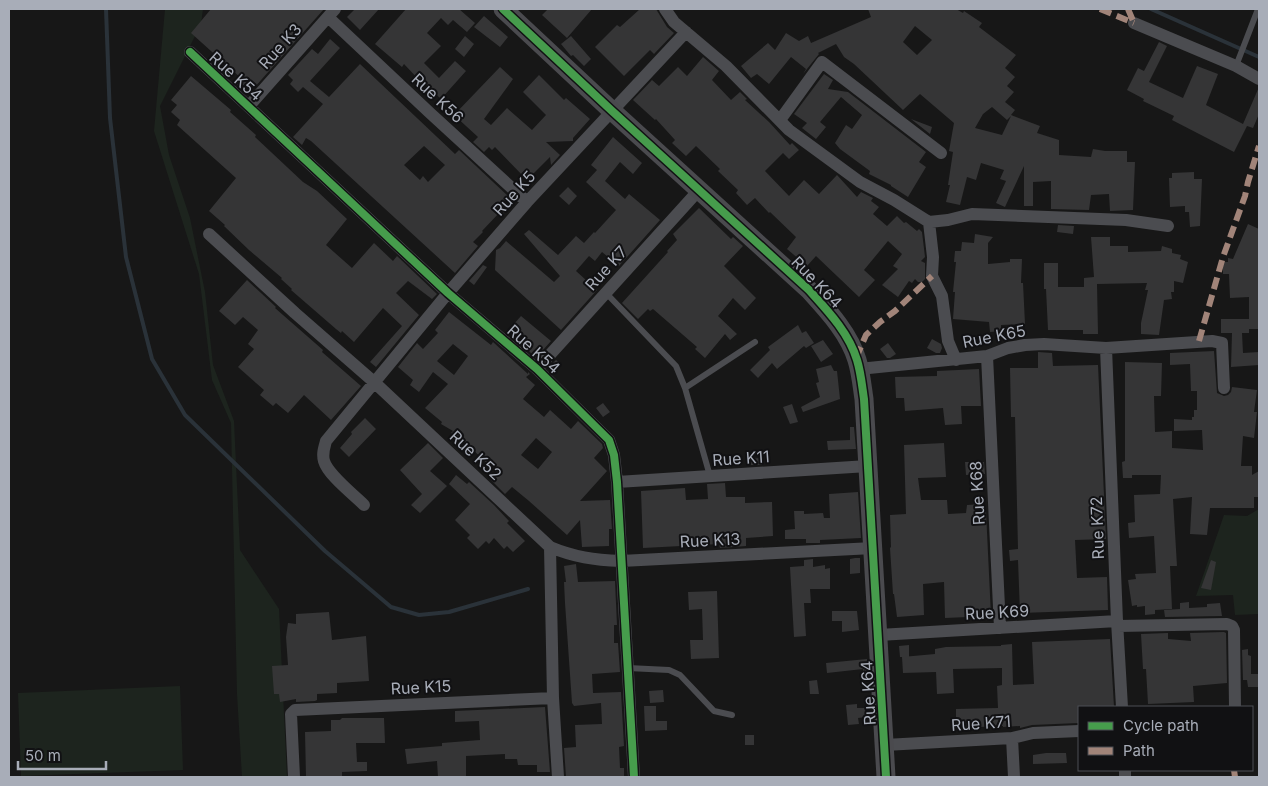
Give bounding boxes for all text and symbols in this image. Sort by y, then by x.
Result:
street label: Rue K3 [254,19,306,73]
street label: Rue K54 [205,47,267,105]
street label: Rue K56 [408,69,468,127]
street label: Rue K5 [488,166,540,220]
street label: Rue K7 [581,241,631,295]
street label: Rue K64 [787,252,847,312]
street label: Rue K54 [503,320,565,378]
street label: Rue K65 [961,320,1027,352]
street label: Rue K52 [446,426,506,484]
street label: Rue K11 [712,446,770,470]
street label: Rue K68 [965,460,989,526]
street label: Rue K72 [1086,496,1108,560]
street label: Rue K13 [679,528,741,552]
street label: Rue K69 [964,600,1030,624]
street label: Rue K64 [856,660,880,726]
street label: Rue K15 [390,675,452,699]
legend [1078,706,1253,771]
street label: Rue K71 [950,711,1012,735]
text: Cycle path [1123,716,1199,735]
scale bar [18,738,105,770]
text: Path [1123,741,1155,760]
text: 50 m [25,746,61,765]

